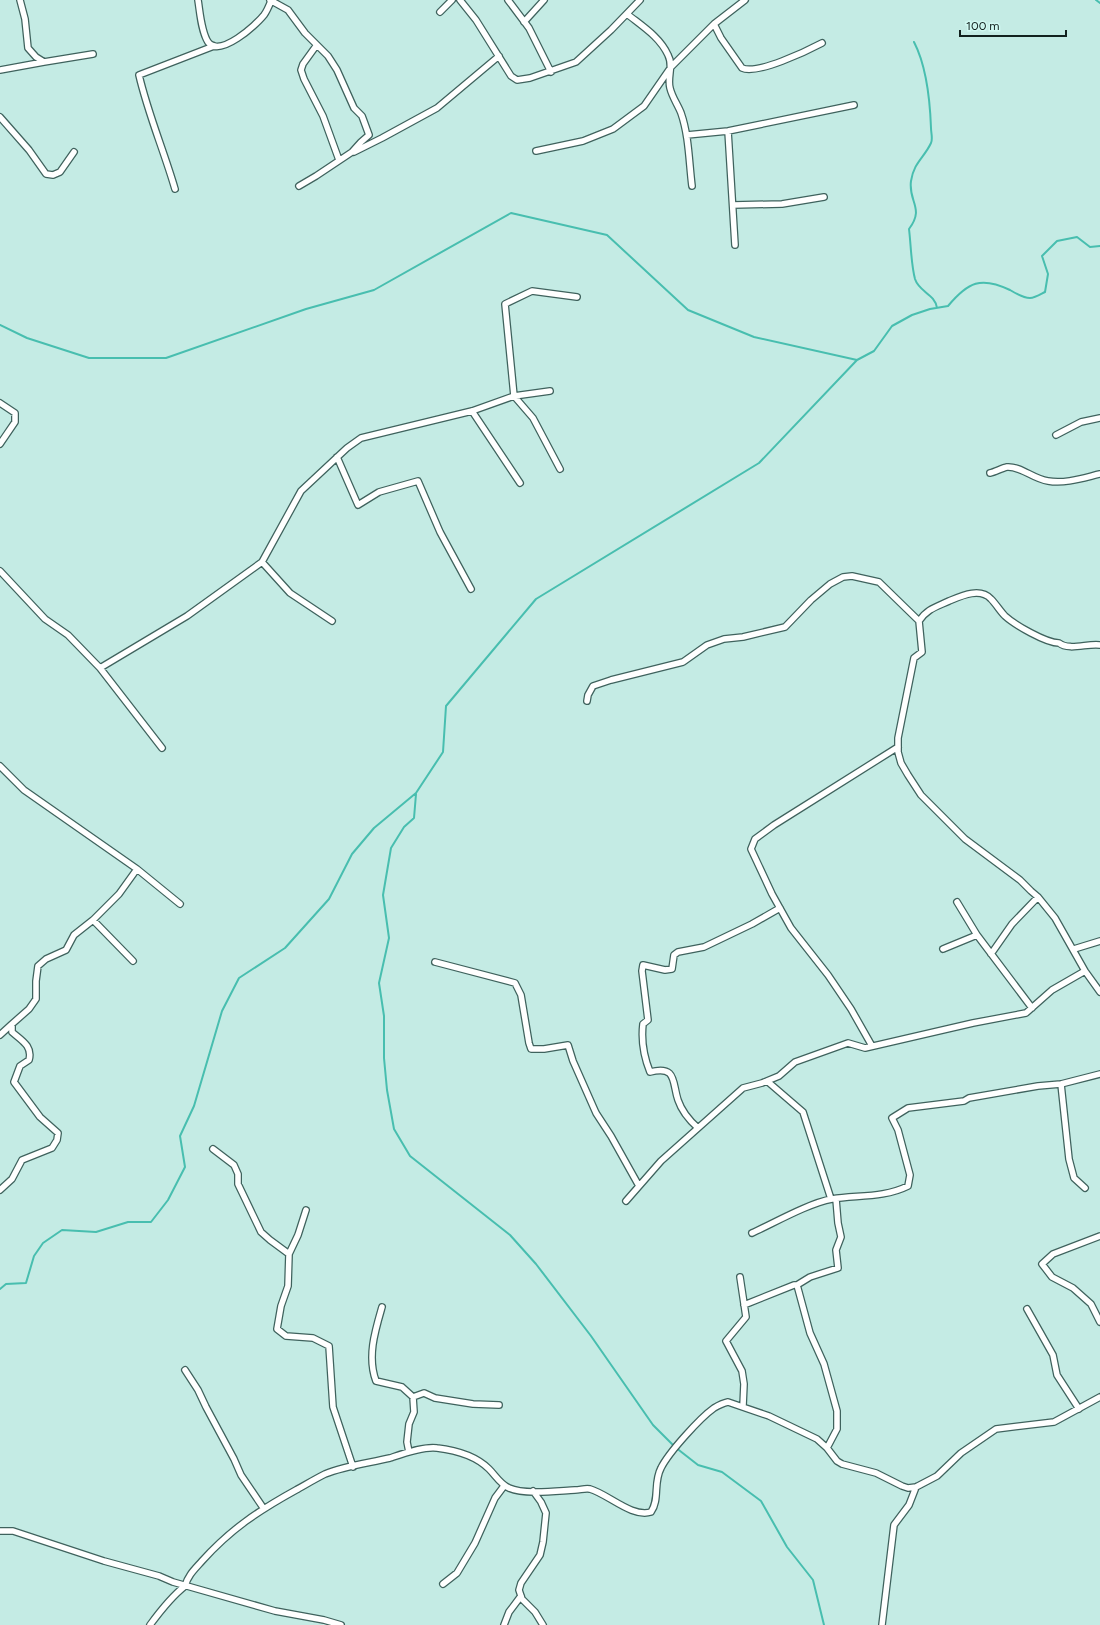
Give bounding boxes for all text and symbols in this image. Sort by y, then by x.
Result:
scale bar [960,12,1066,38]
text: 100 m [966,19,1000,33]

